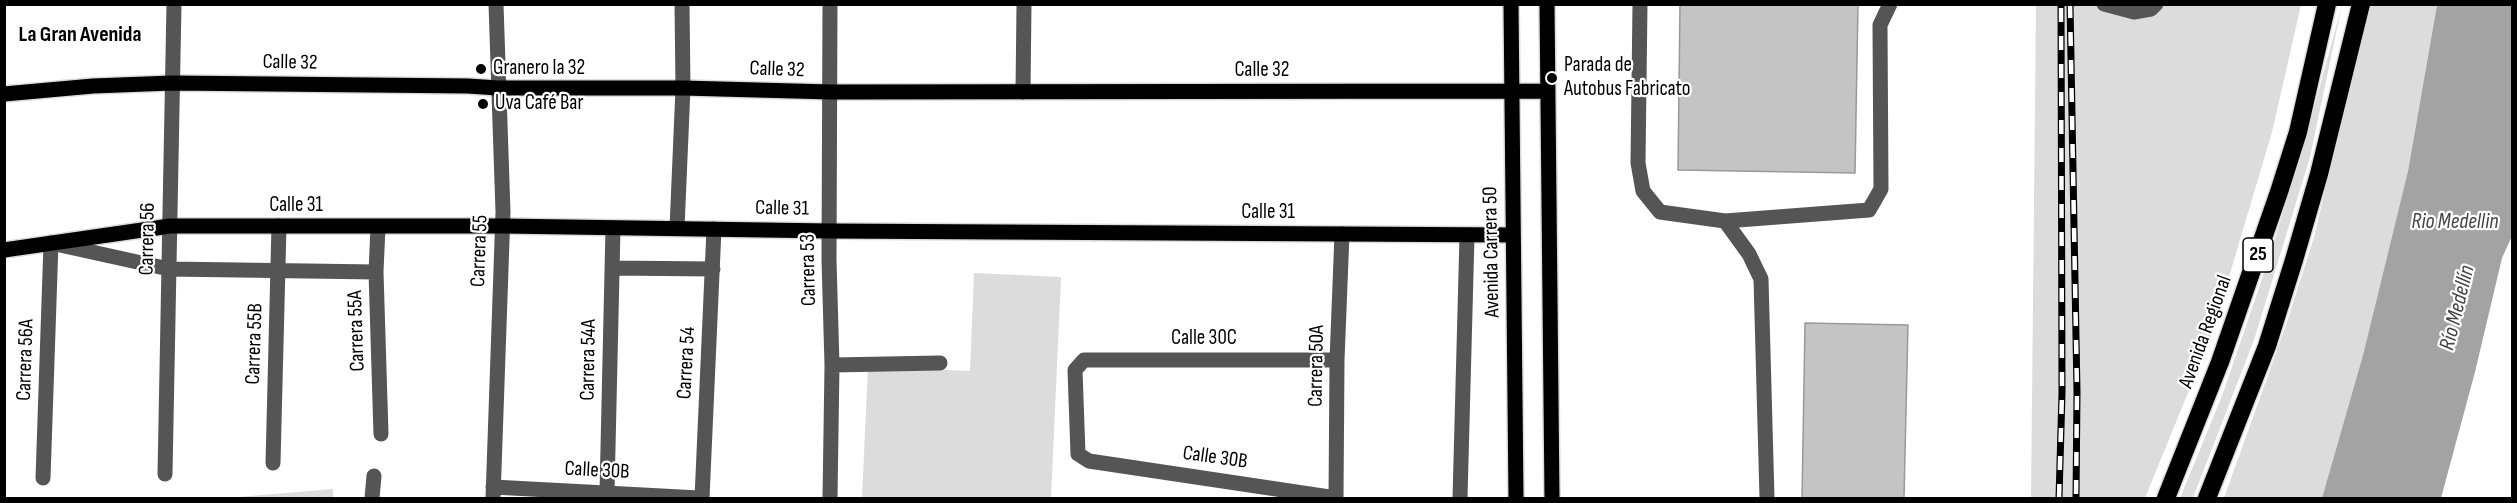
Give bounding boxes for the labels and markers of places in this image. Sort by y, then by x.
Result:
place label: Parada de Autobus Fabricato [1564,53,1691,103]
place label: Granero la 32 [493,56,585,82]
marker: Granero la 32 [474,62,488,76]
marker: Parada de Autobus Fabricato [1545,71,1559,85]
place label: Uva Café Bar [495,91,583,117]
marker: Uva Café Bar [476,97,490,111]

